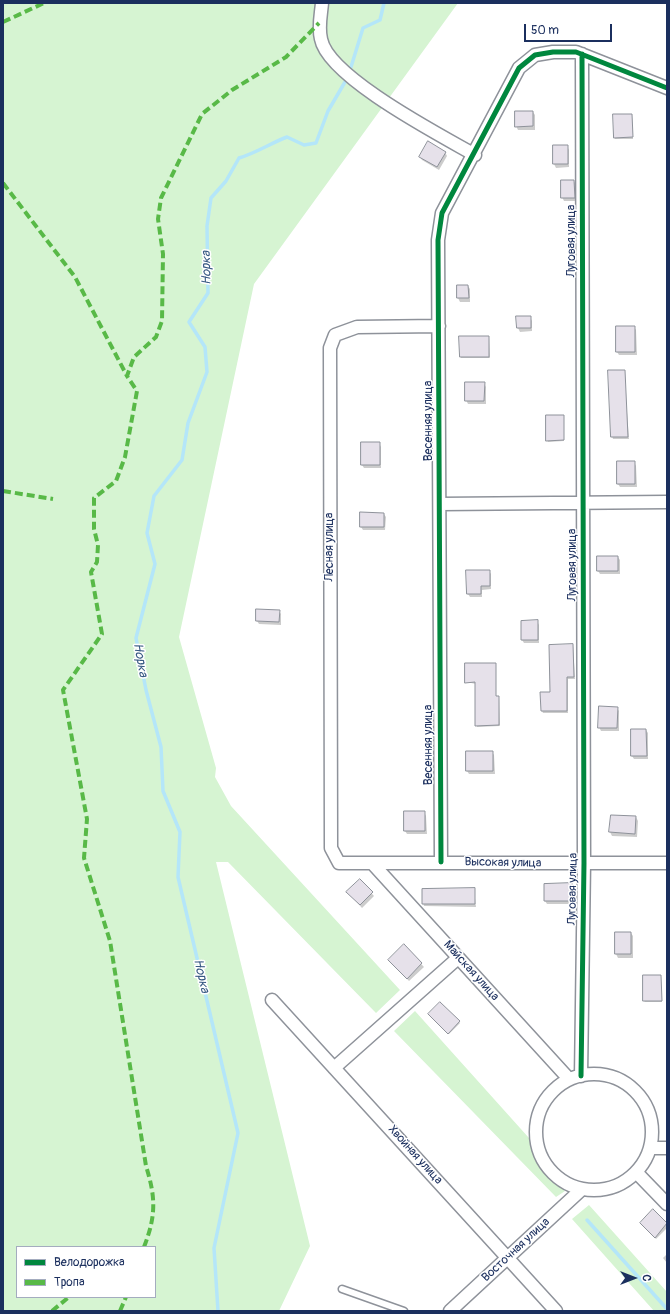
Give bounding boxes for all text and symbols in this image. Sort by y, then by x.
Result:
scale bar [526,16,614,42]
text: 50 m [531,23,559,38]
street label: Луговая улица [565,205,579,277]
water label: Норка [199,251,215,285]
street label: Весенняя улица [422,381,436,461]
street label: Лесная улица [323,513,337,581]
street label: Луговая улица [566,529,580,601]
water label: Норка [129,642,151,678]
street label: Весенняя улица [422,705,436,785]
street label: Луговая улица [565,853,581,925]
street label: Высокая улица [464,855,542,871]
street label: Майская улица [440,938,502,1004]
water label: Норка [190,958,212,994]
street label: Хвойная улица [385,1123,445,1187]
street label: Восточная улица [479,1215,553,1285]
legend [16,1246,156,1298]
text: Велодорожка [54,1255,125,1270]
north arrow [614,1258,654,1298]
text: Тропа [54,1275,84,1290]
text: С [640,1275,653,1281]

